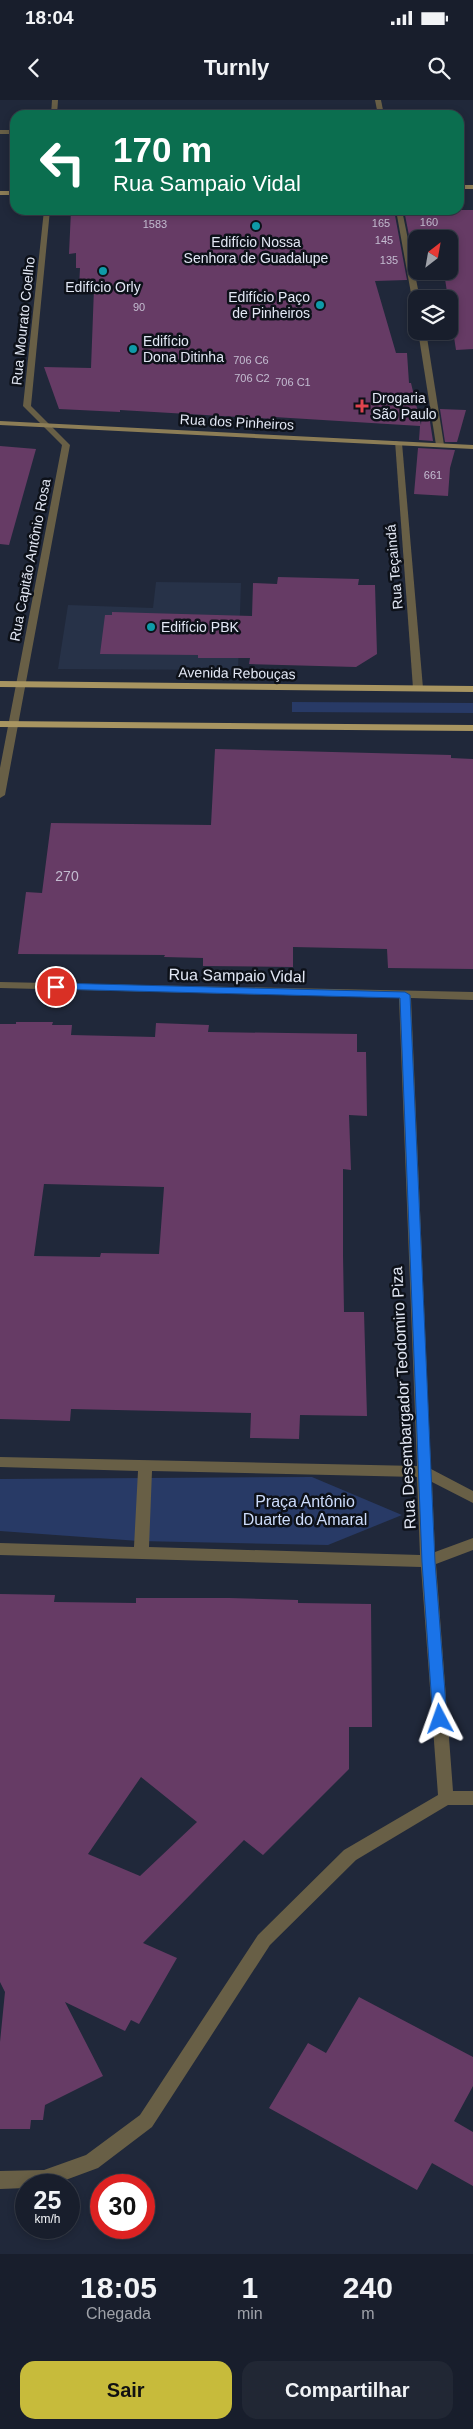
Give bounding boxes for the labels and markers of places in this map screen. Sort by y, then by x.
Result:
marker: Edifício Nossa Senhora de Guadalupe [250,220,262,232]
place label: Edifício Nossa Senhora de Guadalupe [184,234,329,266]
marker: Edifício Orly [97,265,109,277]
place label: Edifício Orly [65,279,141,295]
place label: Edifício Paço de Pinheiros [228,289,310,321]
marker: Edifício Paço de Pinheiros [314,299,326,311]
place label: Edifício Dona Ditinha [143,333,224,365]
marker: Edifício Dona Ditinha [127,343,139,355]
place label: Drogaria São Paulo [372,390,437,422]
marker: Drogaria São Paulo [356,400,368,412]
place label: Edifício PBK [161,619,239,635]
marker: Edifício PBK [145,621,157,633]
pin [35,966,77,1008]

